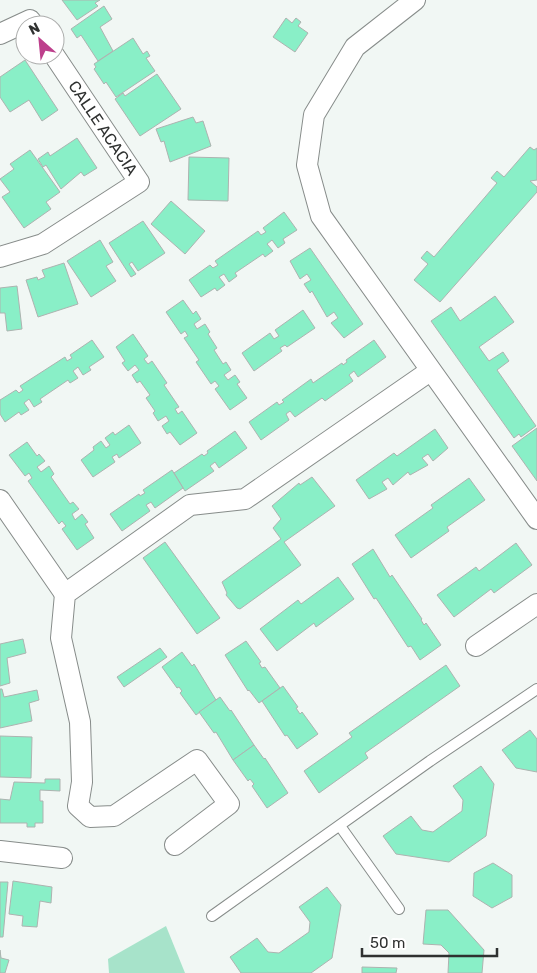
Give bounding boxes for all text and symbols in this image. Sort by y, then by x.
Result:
north arrow [15,15,65,65]
text: N [26,19,43,39]
street label: CALLE ACACIA [64,77,142,179]
scale bar [362,926,497,958]
text: 50 m [370,934,405,952]

